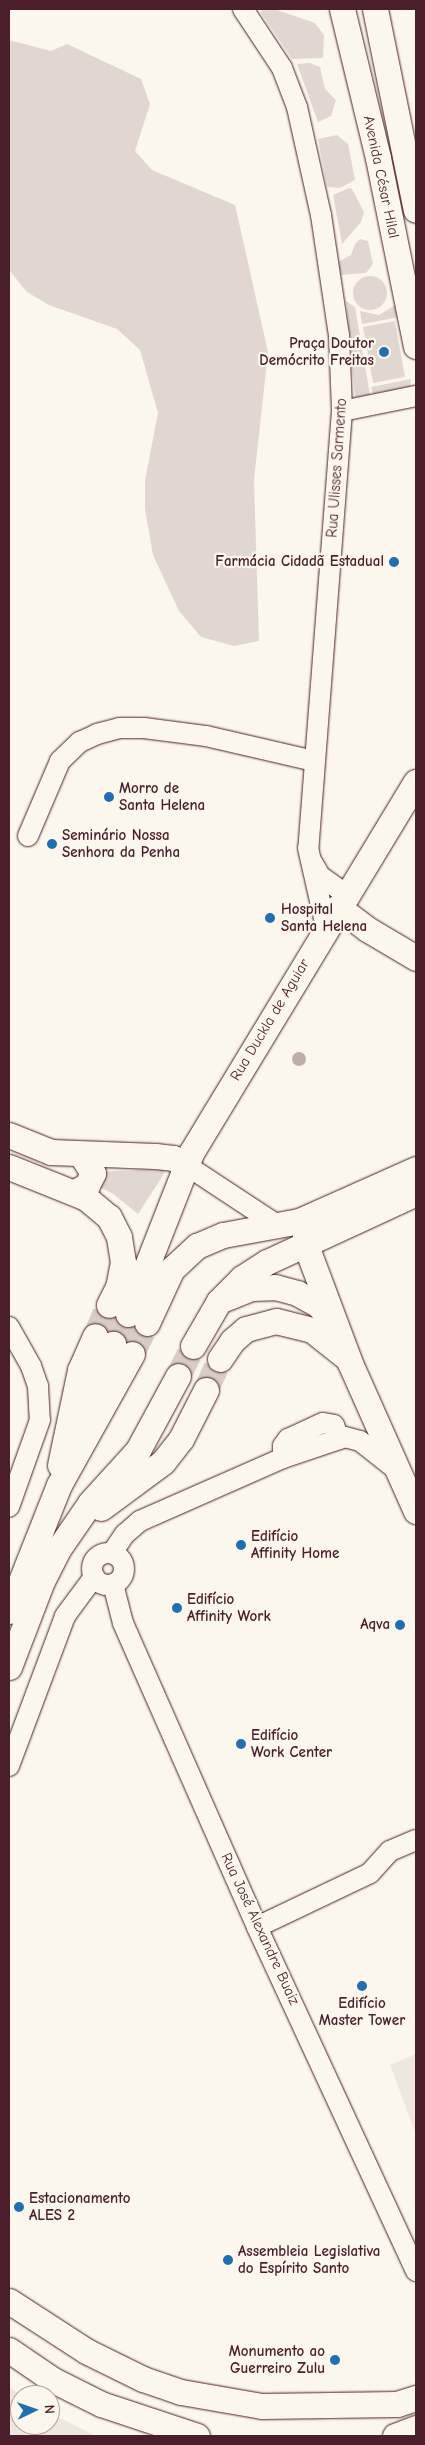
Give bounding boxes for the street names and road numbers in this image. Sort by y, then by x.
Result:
street label: Avenida César Hilal [359,114,403,240]
street label: Rua Ulisses Sarmento [323,398,351,538]
street label: Rua Duckla de Aguiar [227,956,313,1084]
street label: Rua José Alexandre Buaiz [217,1850,303,2008]

